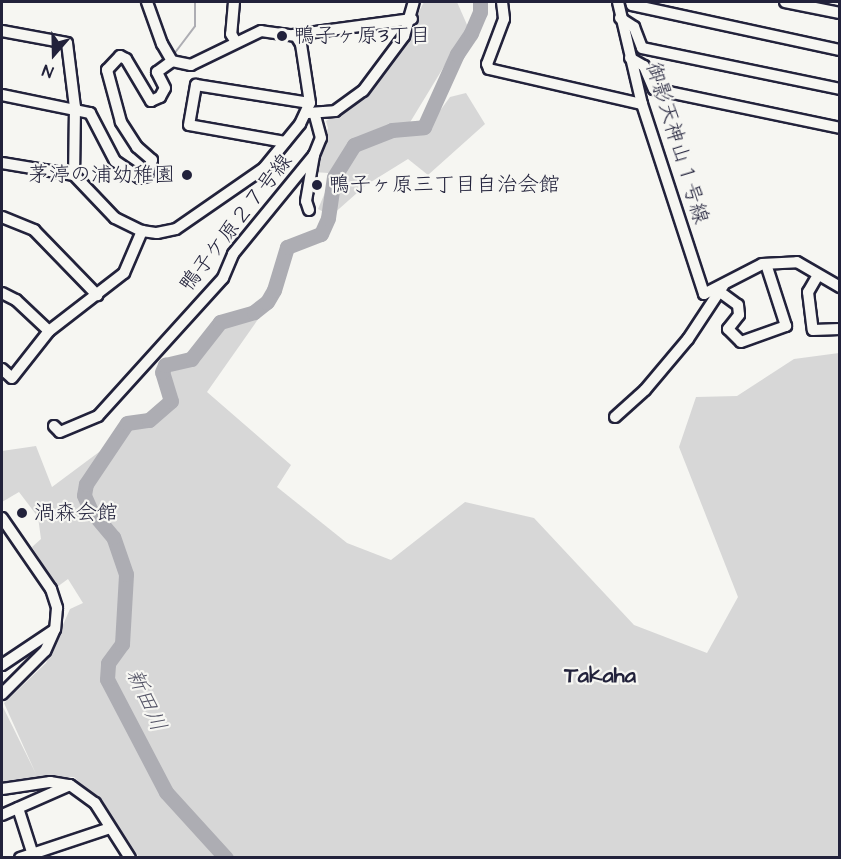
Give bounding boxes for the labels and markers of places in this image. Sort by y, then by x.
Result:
place label: 鴨子ヶ原3丁目 [294,23,431,49]
marker: 鴨子ヶ原3丁目 [275,29,289,43]
place label: 茅渟の浦幼稚園 [28,162,175,188]
marker: 茅渟の浦幼稚園 [180,168,194,182]
place label: 鴨子ヶ原三丁目自治会館 [329,172,560,198]
marker: 鴨子ヶ原三丁目自治会館 [310,178,324,192]
place label: 渦森会館 [34,500,118,526]
marker: 渦森会館 [15,506,29,520]

